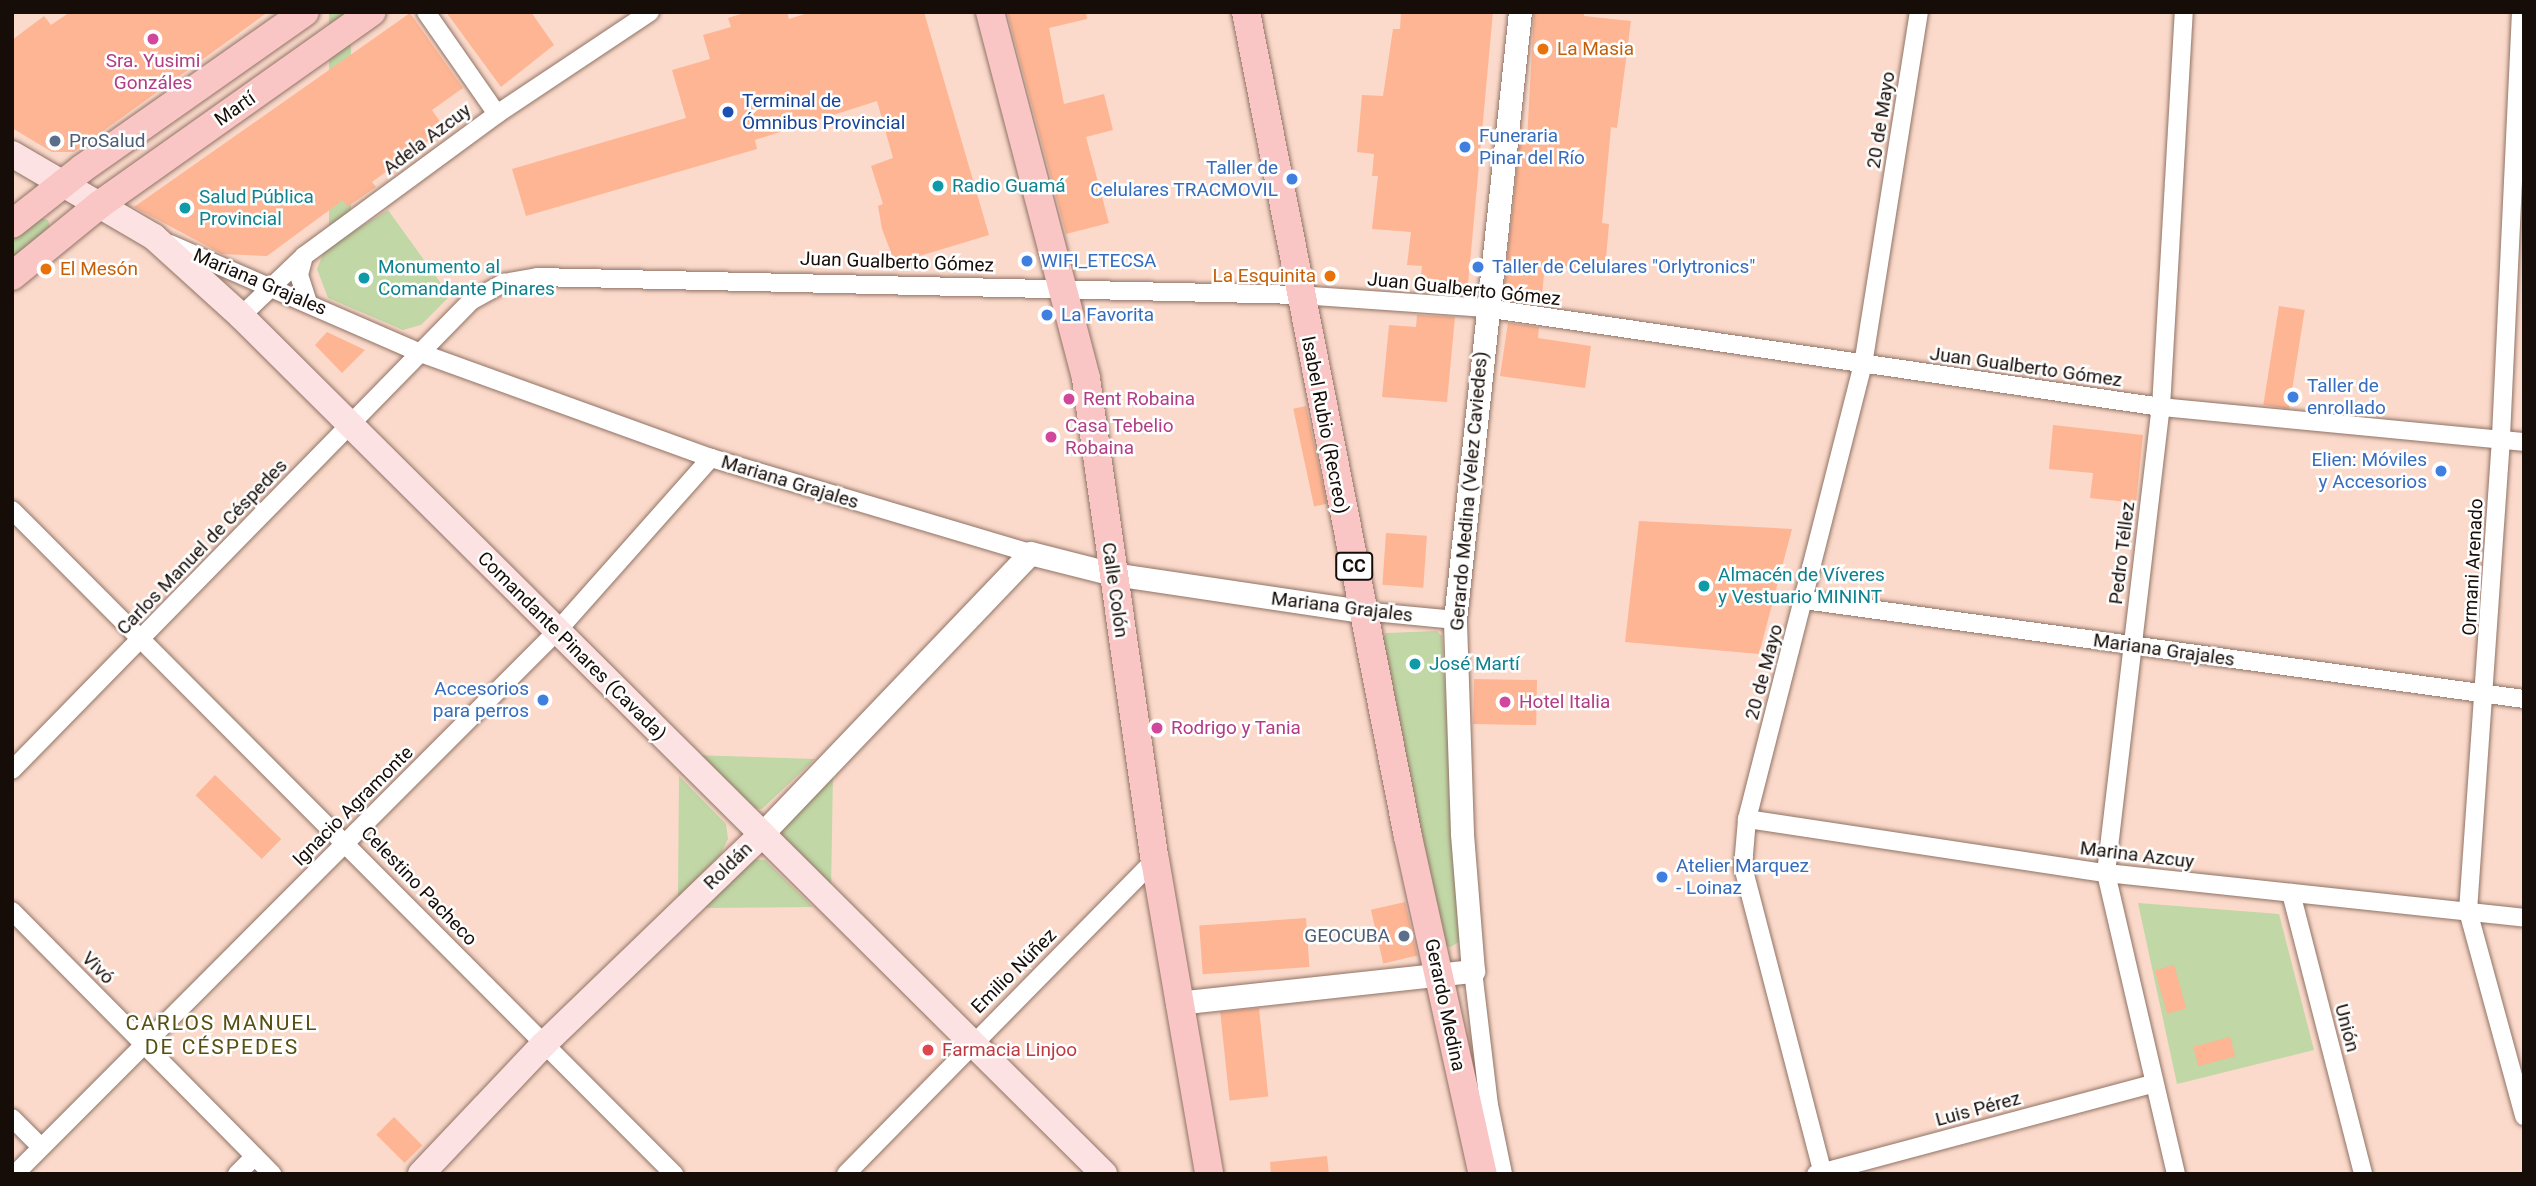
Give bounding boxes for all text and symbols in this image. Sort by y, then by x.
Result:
marker: Sra. Yusimi Gonzáles [145,31,161,47]
place label: La Masia [1557,38,1634,60]
marker: La Masia [1535,41,1551,57]
place label: Sra. Yusimi Gonzáles [106,50,200,94]
street label: 20 de Mayo [1862,70,1900,170]
street label: Martí [210,87,260,131]
place label: Terminal de Ómnibus Provincial [742,90,905,134]
street label: Adela Azcuy [379,99,475,179]
marker: Terminal de Ómnibus Provincial [720,104,736,120]
place label: Funeraria Pinar del Río [1479,125,1585,169]
place label: ProSalud [69,130,146,152]
marker: ProSalud [47,133,63,149]
marker: Funeraria Pinar del Río [1457,139,1473,155]
place label: Taller de Celulares TRACMOVIL [1090,157,1278,201]
marker: Taller de Celulares TRACMOVIL [1284,171,1300,187]
place label: Radio Guamá [952,175,1066,197]
marker: Radio Guamá [930,178,946,194]
place label: Salud Pública Provincial [199,186,314,230]
marker: Salud Pública Provincial [177,200,193,216]
street label: Mariana Grajales [190,244,330,320]
street label: Juan Gualberto Gómez [800,247,994,277]
place label: WIFI_ETECSA [1041,250,1156,272]
marker: WIFI_ETECSA [1019,253,1035,269]
place label: Monumento al Comandante Pinares [378,256,555,300]
place label: Taller de Celulares "Orlytronics" [1492,256,1755,278]
place label: El Mesón [60,258,138,280]
marker: Taller de Celulares "Orlytronics" [1470,259,1486,275]
marker: El Mesón [38,261,54,277]
place label: La Esquinita [1213,265,1316,287]
marker: La Esquinita [1322,268,1338,284]
street label: Juan Gualberto Gómez [1366,268,1562,310]
marker: Monumento al Comandante Pinares [356,270,372,286]
place label: La Favorita [1061,304,1154,326]
marker: La Favorita [1039,307,1055,323]
street label: Isabel Rubio (Recreo) [1297,334,1353,516]
street label: Juan Gualberto Gómez [1928,342,2124,392]
street label: Gerardo Medina (Velez Caviedes) [1445,350,1493,632]
place label: Taller de enrollado [2307,375,2386,419]
place label: Rent Robaina [1083,388,1195,410]
marker: Taller de enrollado [2285,389,2301,405]
marker: Rent Robaina [1061,391,1077,407]
place label: Casa Tebelio Robaina [1065,415,1174,459]
marker: Casa Tebelio Robaina [1043,429,1059,445]
place label: Elien: Móviles y Accesorios [2311,449,2427,493]
street label: Mariana Grajales [718,450,862,514]
street label: Carlos Manuel de Céspedes [112,454,292,640]
marker: Elien: Móviles y Accesorios [2433,463,2449,479]
street label: Ormani Arenado [2458,498,2488,636]
street label: Pedro Téllez [2104,500,2140,606]
street label: Calle Colón [1097,541,1133,639]
street label: Comandante Pinares (Cavada) [473,547,671,745]
road number: CC [1335,552,1373,580]
place label: Almacén de Víveres y Vestuario MININT [1718,564,1885,608]
marker: Almacén de Víveres y Vestuario MININT [1696,578,1712,594]
street label: Mariana Grajales [1270,587,1414,627]
street label: 20 de Mayo [1740,622,1788,722]
street label: Mariana Grajales [2092,629,2236,671]
place label: José Martí [1429,653,1520,675]
marker: José Martí [1407,656,1423,672]
place label: Accesorios para perros [433,678,529,722]
place label: Hotel Italia [1519,691,1610,713]
marker: Accesorios para perros [535,692,551,708]
marker: Hotel Italia [1497,694,1513,710]
place label: Rodrigo y Tania [1171,717,1301,739]
marker: Rodrigo y Tania [1149,720,1165,736]
street label: Ignacio Agramonte [288,741,418,871]
street label: Celestino Pacheco [356,822,482,950]
street label: Roldán [699,837,757,895]
street label: Marina Azcuy [2079,837,2195,873]
place label: Atelier Marquez - Loinaz [1676,855,1809,899]
marker: Atelier Marquez - Loinaz [1654,869,1670,885]
street label: Emilio Núñez [967,924,1061,1018]
place label: GEOCUBA [1304,925,1390,947]
marker: GEOCUBA [1396,928,1412,944]
street label: Gerardo Medina [1420,937,1470,1073]
street label: Vivó [77,947,119,989]
street label: Unión [2330,1001,2364,1055]
district label: CARLOS MANUEL DE CÉSPEDES [127,1010,317,1060]
place label: Farmacia Linjoo [942,1039,1077,1061]
marker: Farmacia Linjoo [920,1042,936,1058]
street label: Luis Pérez [1933,1087,2023,1131]

